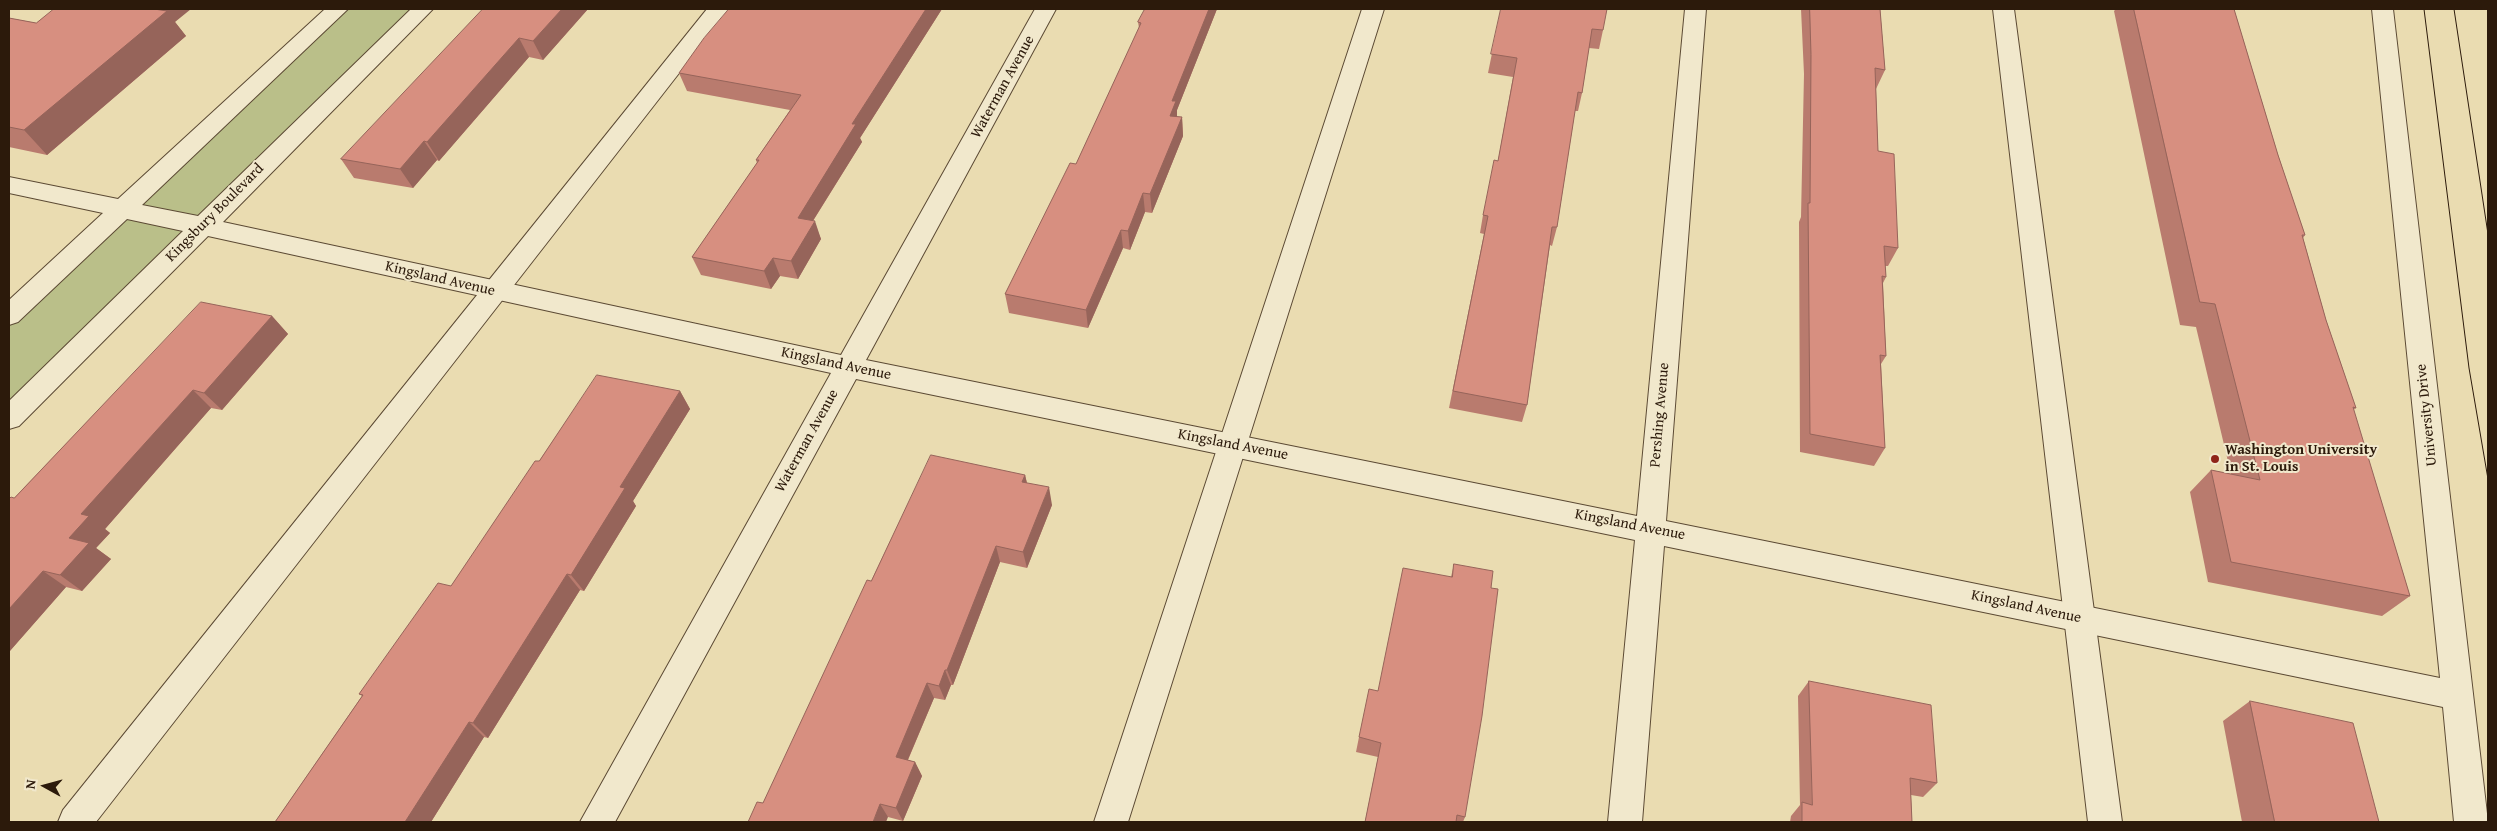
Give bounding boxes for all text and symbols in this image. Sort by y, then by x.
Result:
street label: Waterman Avenue [967,32,1039,142]
street label: Kingsbury Boulevard [162,160,268,266]
street label: Kingsland Avenue [383,258,497,300]
street label: Kingsland Avenue [779,344,893,384]
street label: Pershing Avenue [1646,362,1674,468]
street label: University Drive [2413,363,2441,467]
street label: Waterman Avenue [771,386,843,496]
street label: Kingsland Avenue [1176,425,1290,465]
place label: Washington University in St. Louis [2225,441,2377,476]
marker: Washington University in St. Louis [2209,453,2221,465]
street label: Kingsland Avenue [1573,505,1687,545]
street label: Kingsland Avenue [1969,587,2083,627]
north arrow [20,761,70,811]
text: N [20,778,41,790]

